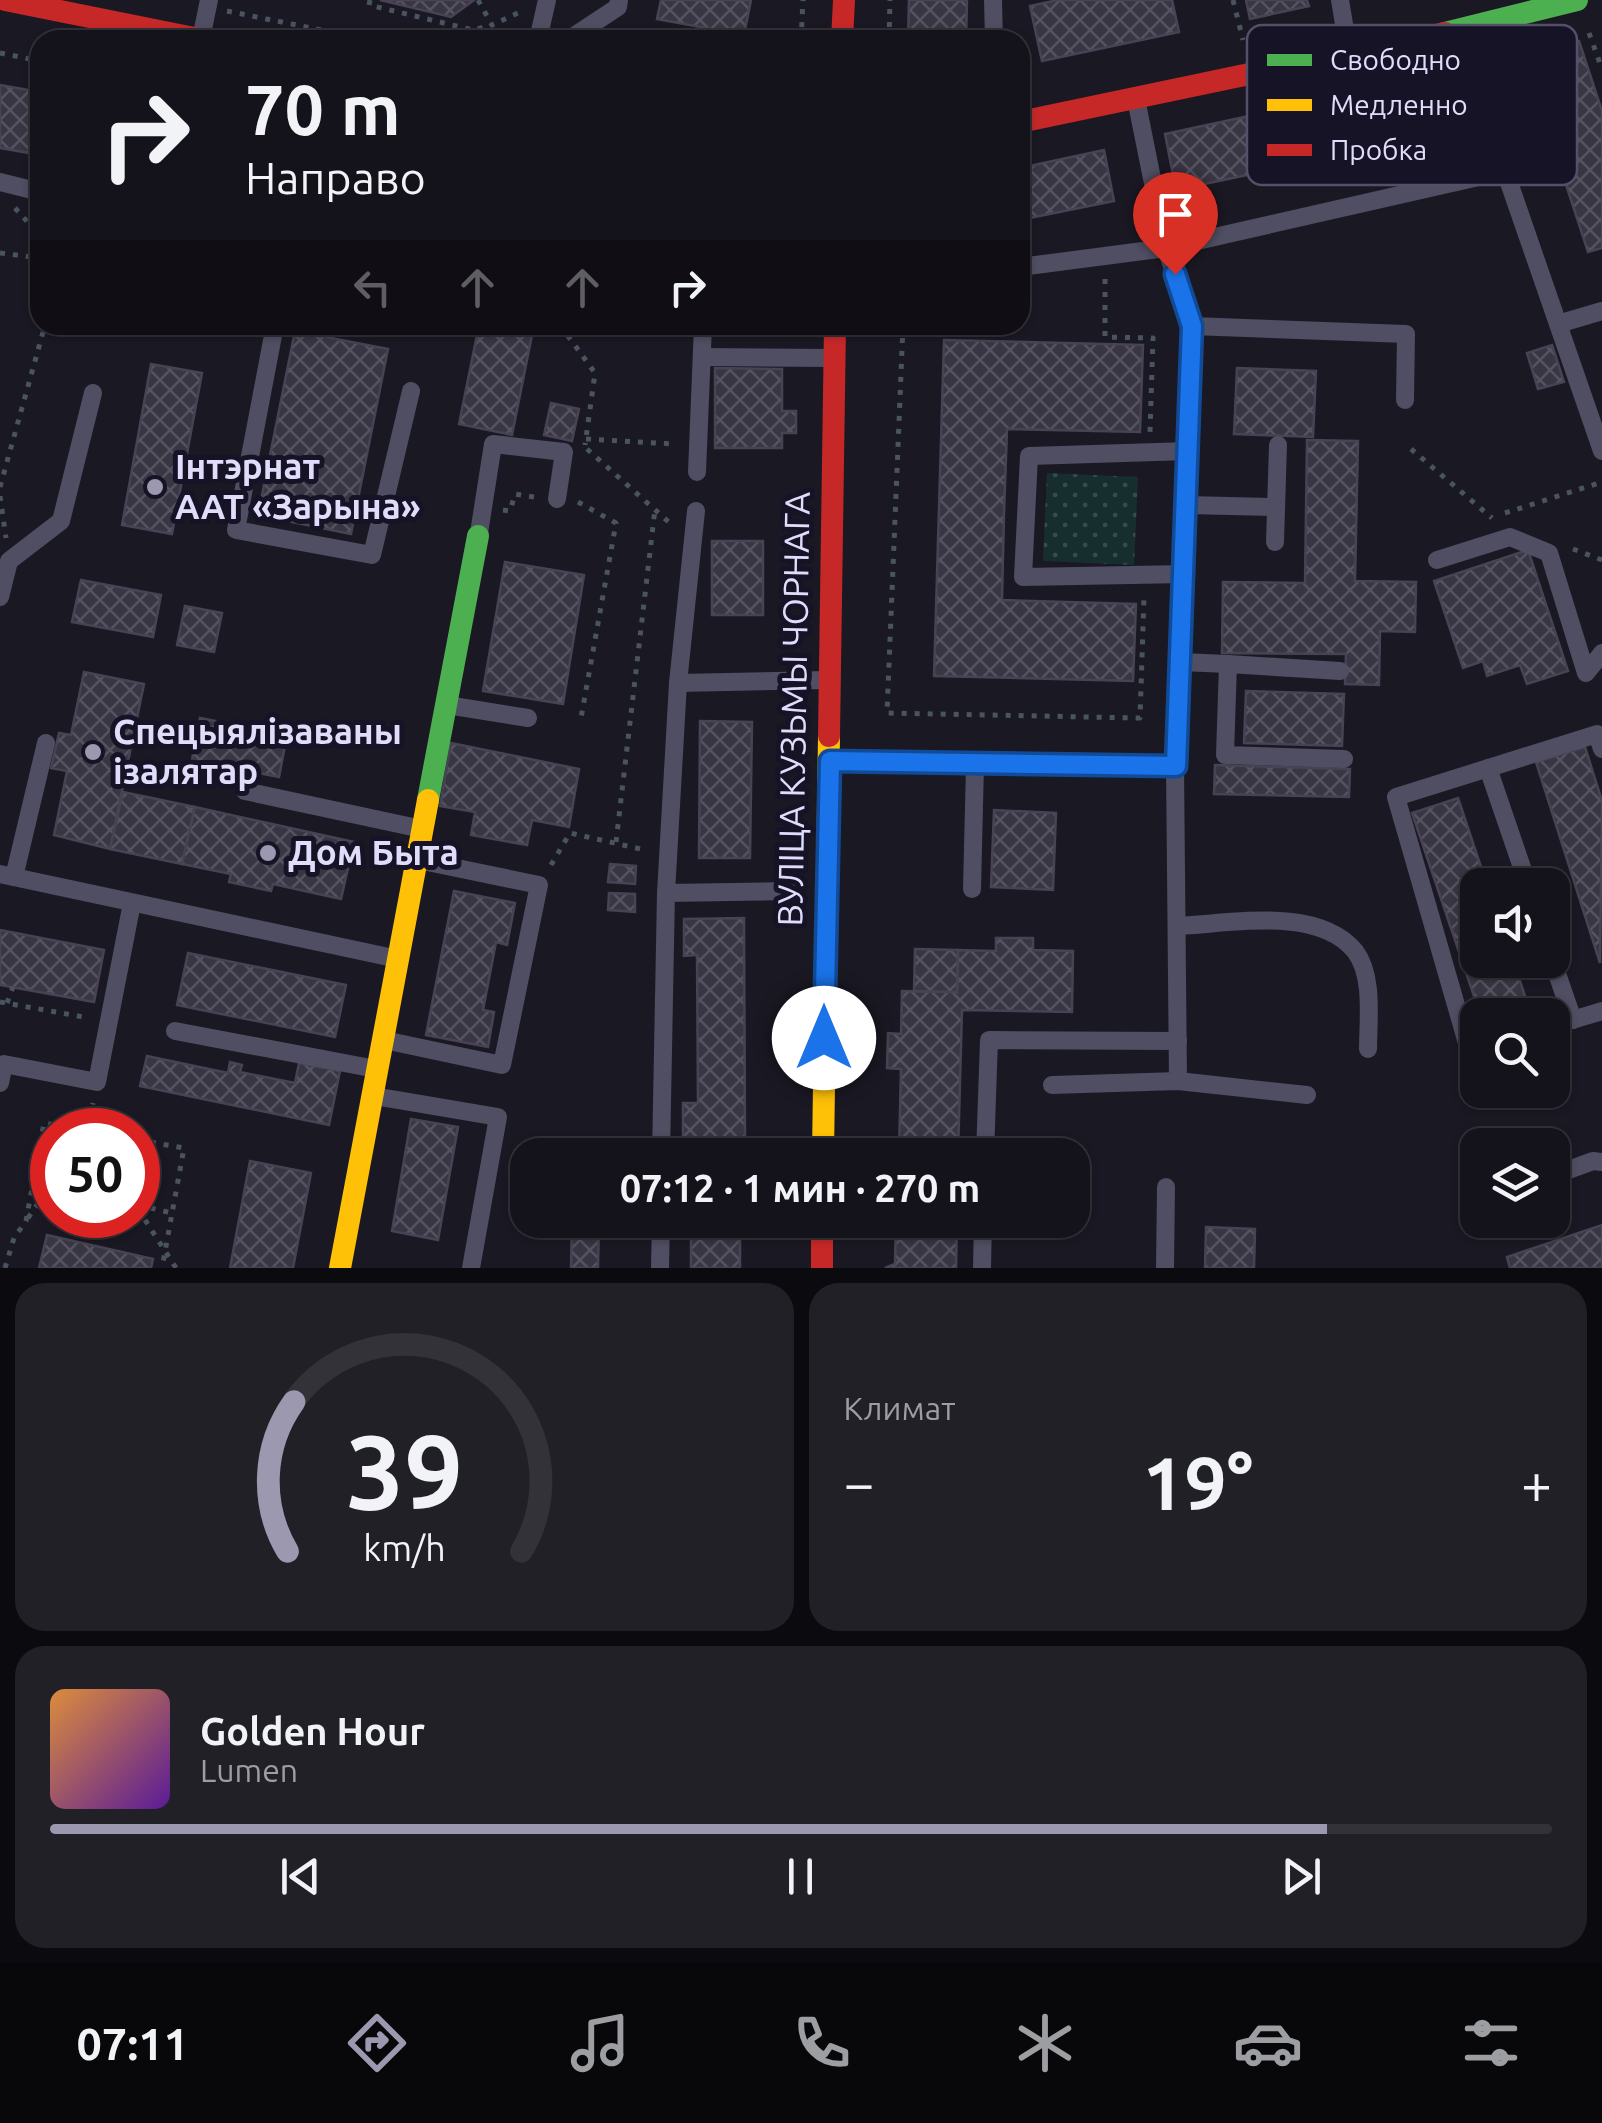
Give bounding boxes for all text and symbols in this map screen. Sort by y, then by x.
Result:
legend [1247,25,1577,185]
text: Свободно [1330,44,1461,75]
icon: right [80,70,210,200]
text: 70 m [245,70,401,148]
text: Медленно [1330,89,1468,120]
text: Пробка [1330,134,1427,165]
text: Направо [245,152,426,203]
pin [1133,172,1218,275]
icon: arrive [1148,187,1203,242]
icon: left [345,260,400,315]
icon: ahead [450,260,505,315]
icon: ahead [555,260,610,315]
icon: right [660,260,715,315]
place label: Інтэрнат ААТ «Зарына» [175,446,421,526]
marker: Інтэрнат ААТ «Зарына» [144,476,166,498]
street label: ВУЛІЦА КУЗЬМЫ ЧОРНАГА [769,491,817,927]
place label: Спецыялізаваны ізалятар [113,711,402,791]
marker: Спецыялізаваны ізалятар [82,741,104,763]
place label: Дом Быта [288,832,459,872]
marker: Дом Быта [257,842,279,864]
map controls [1460,868,1570,1238]
button: sound [1460,868,1570,978]
position arrow [772,986,876,1090]
button: search [1460,998,1570,1108]
speed limit sign: 50 [30,1108,160,1238]
button: layers [1460,1128,1570,1238]
text: 07:12 · 1 мин · 270 m [620,1167,980,1209]
text: Климат [844,1390,955,1426]
text: 39 [346,1412,463,1529]
text: 19° [1142,1440,1253,1524]
text: − [844,1452,875,1513]
text: + [1521,1452,1552,1513]
text: km/h [363,1528,446,1568]
text: Golden Hour [200,1710,425,1752]
text: Lumen [200,1752,298,1788]
icon: previous [273,1849,328,1904]
icon: pause [773,1849,828,1904]
icon: next [1274,1849,1329,1904]
icon: directions [342,2008,412,2078]
icon: music [565,2008,635,2078]
icon: phone [787,2008,857,2078]
icon: climate [1010,2008,1080,2078]
icon: car [1233,2008,1303,2078]
icon: filters [1456,2008,1526,2078]
text: 07:11 [76,2018,189,2069]

